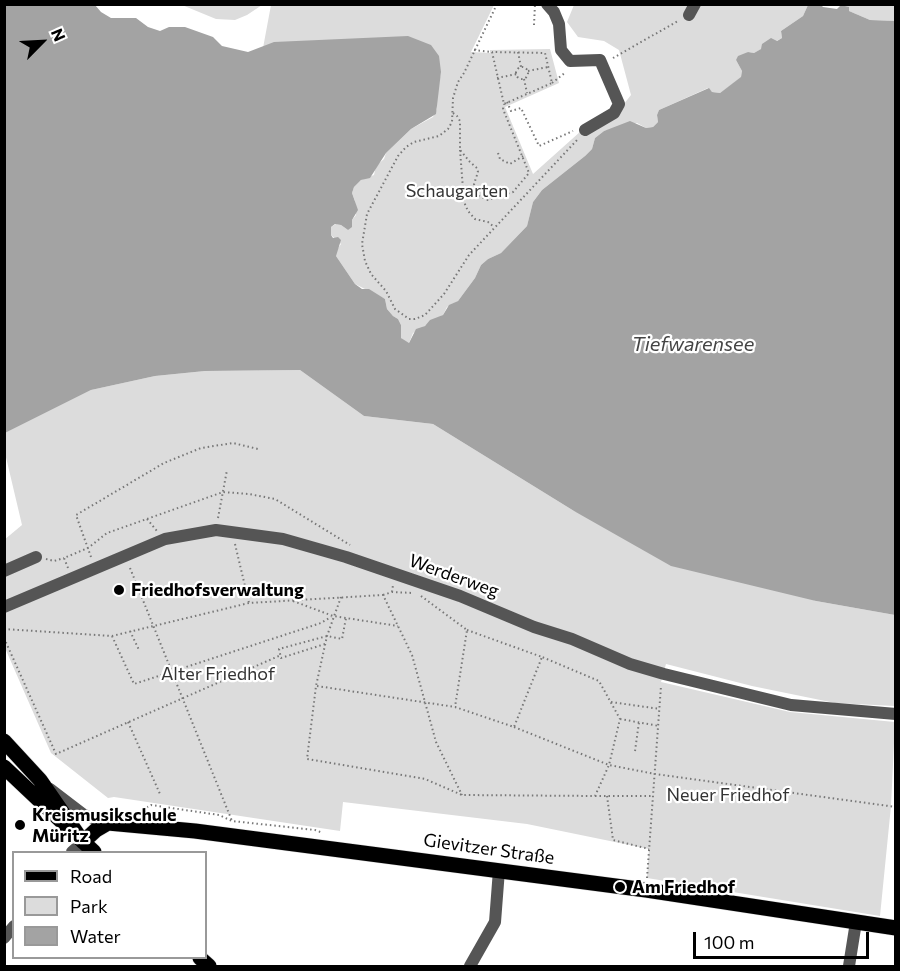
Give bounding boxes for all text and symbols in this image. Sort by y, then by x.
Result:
north arrow [12,12,72,72]
text: N [48,25,70,44]
park label: Schaugarten [406,180,508,202]
water label: Tiefwarensee [632,332,754,356]
street label: Werderweg [406,550,502,602]
place label: Friedhofsverwaltung [131,579,304,601]
marker: Friedhofsverwaltung [112,583,126,597]
park label: Alter Friedhof [161,663,275,685]
park label: Neuer Friedhof [666,784,790,806]
place label: Kreismusikschule Müritz [32,804,177,846]
marker: Kreismusikschule Müritz [13,818,27,832]
street label: Gievitzer Straße [422,829,556,869]
legend [12,851,207,959]
text: Road [70,865,112,887]
place label: Am Friedhof [632,876,735,898]
marker: Am Friedhof [613,880,627,894]
text: Park [70,895,108,917]
scale bar [696,920,872,958]
text: Water [70,925,121,947]
text: 100 m [704,931,754,953]

